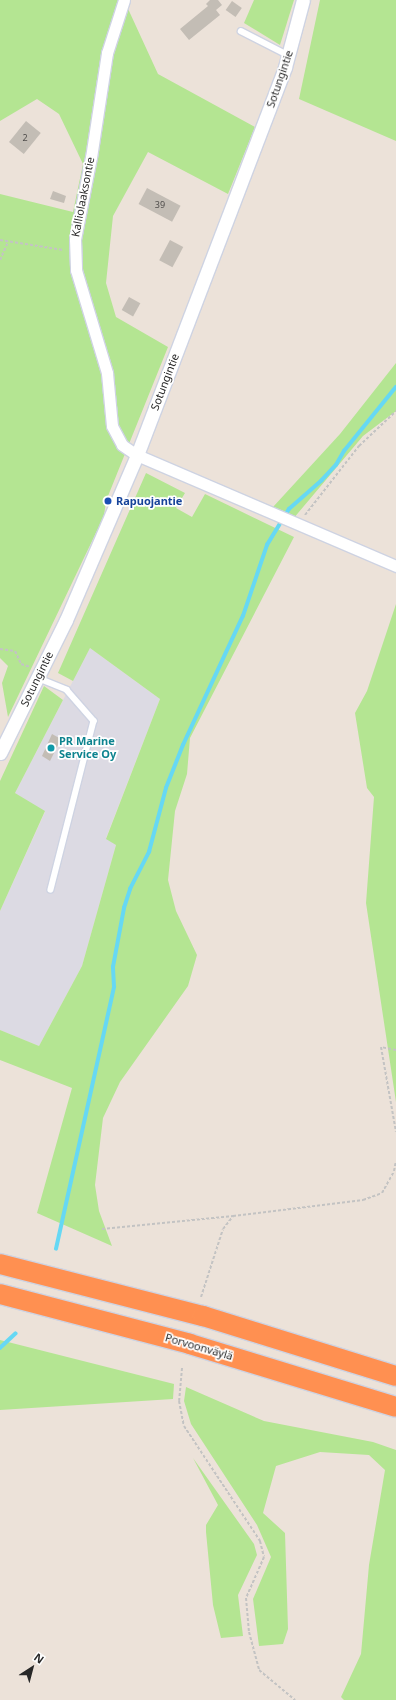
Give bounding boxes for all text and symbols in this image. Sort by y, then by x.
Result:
street label: Sotungintie [264,49,296,109]
house number: 2 [22,133,28,143]
street label: Kalliolaaksontie [69,156,97,238]
house number: 39 [155,200,165,210]
street label: Sotungintie [148,352,182,412]
place label: Rapuojantie [116,494,182,508]
marker: Rapuojantie [103,496,113,506]
street label: Sotungintie [18,649,56,709]
place label: PR Marine Service Oy [59,735,116,761]
marker: PR Marine Service Oy [46,743,56,753]
street label: Porvoonväylä [164,1331,234,1363]
north arrow [12,1648,52,1688]
text: N [31,1649,47,1667]

